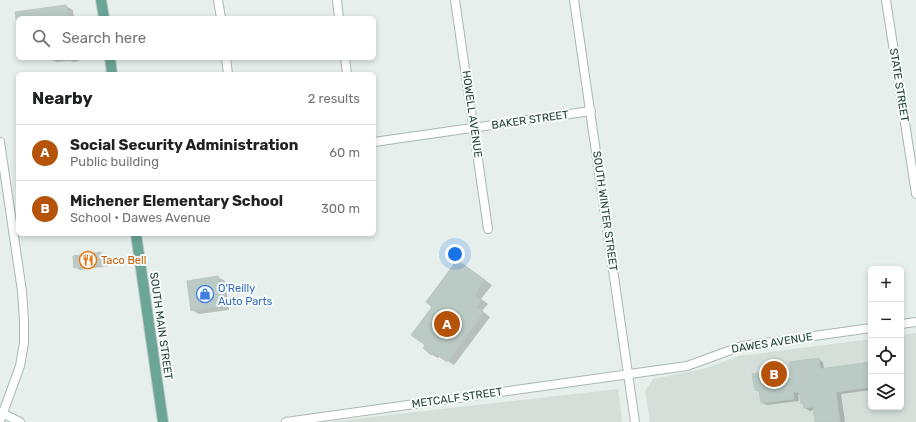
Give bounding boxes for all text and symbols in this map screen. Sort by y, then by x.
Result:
search box [16,16,376,60]
icon: search [30,27,52,49]
text: Search here [62,29,146,47]
street label: STATE STREET [887,47,911,123]
street label: HOWELL AVENUE [459,70,485,159]
text: Nearby [32,88,93,108]
text: 2 results [308,91,360,106]
street label: BAKER STREET [491,108,570,132]
text: Social Security Administration [70,136,298,154]
text: A [40,145,50,160]
text: 60 m [329,145,360,160]
street label: SOUTH WINTER STREET [590,150,620,273]
text: Public building [70,154,159,169]
text: Michener Elementary School [70,192,283,210]
text: B [40,201,50,216]
text: 300 m [321,201,360,216]
text: School · Dawes Avenue [70,210,211,225]
your location [445,244,465,264]
restaurant icon: Taco Bell [78,250,98,270]
place label: Taco Bell [101,254,146,267]
map controls [868,266,904,410]
button: + [868,266,904,302]
street label: SOUTH MAIN STREET [147,271,175,381]
place label: O'Reilly Auto Parts [218,282,273,308]
shop icon: O'Reilly Auto Parts [195,284,215,304]
button: − [868,302,904,338]
pin: A [434,309,460,339]
street label: DAWES AVENUE [731,330,814,356]
button: locate [868,338,904,374]
pin: B [761,359,787,389]
button: layers [868,374,904,410]
street label: METCALF STREET [411,385,504,411]

